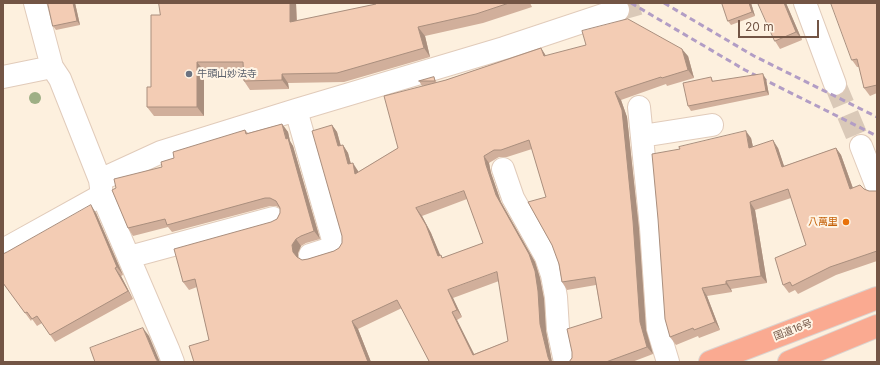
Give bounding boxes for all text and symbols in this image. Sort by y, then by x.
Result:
scale bar [740,12,821,38]
text: 20 m [745,19,774,34]
place label: 牛頭山妙法寺 [197,68,257,80]
marker: 牛頭山妙法寺 [184,69,194,79]
place label: 八萬里 [808,216,838,228]
marker: 八萬里 [841,217,851,227]
street label: 国道16号 [772,317,814,343]

